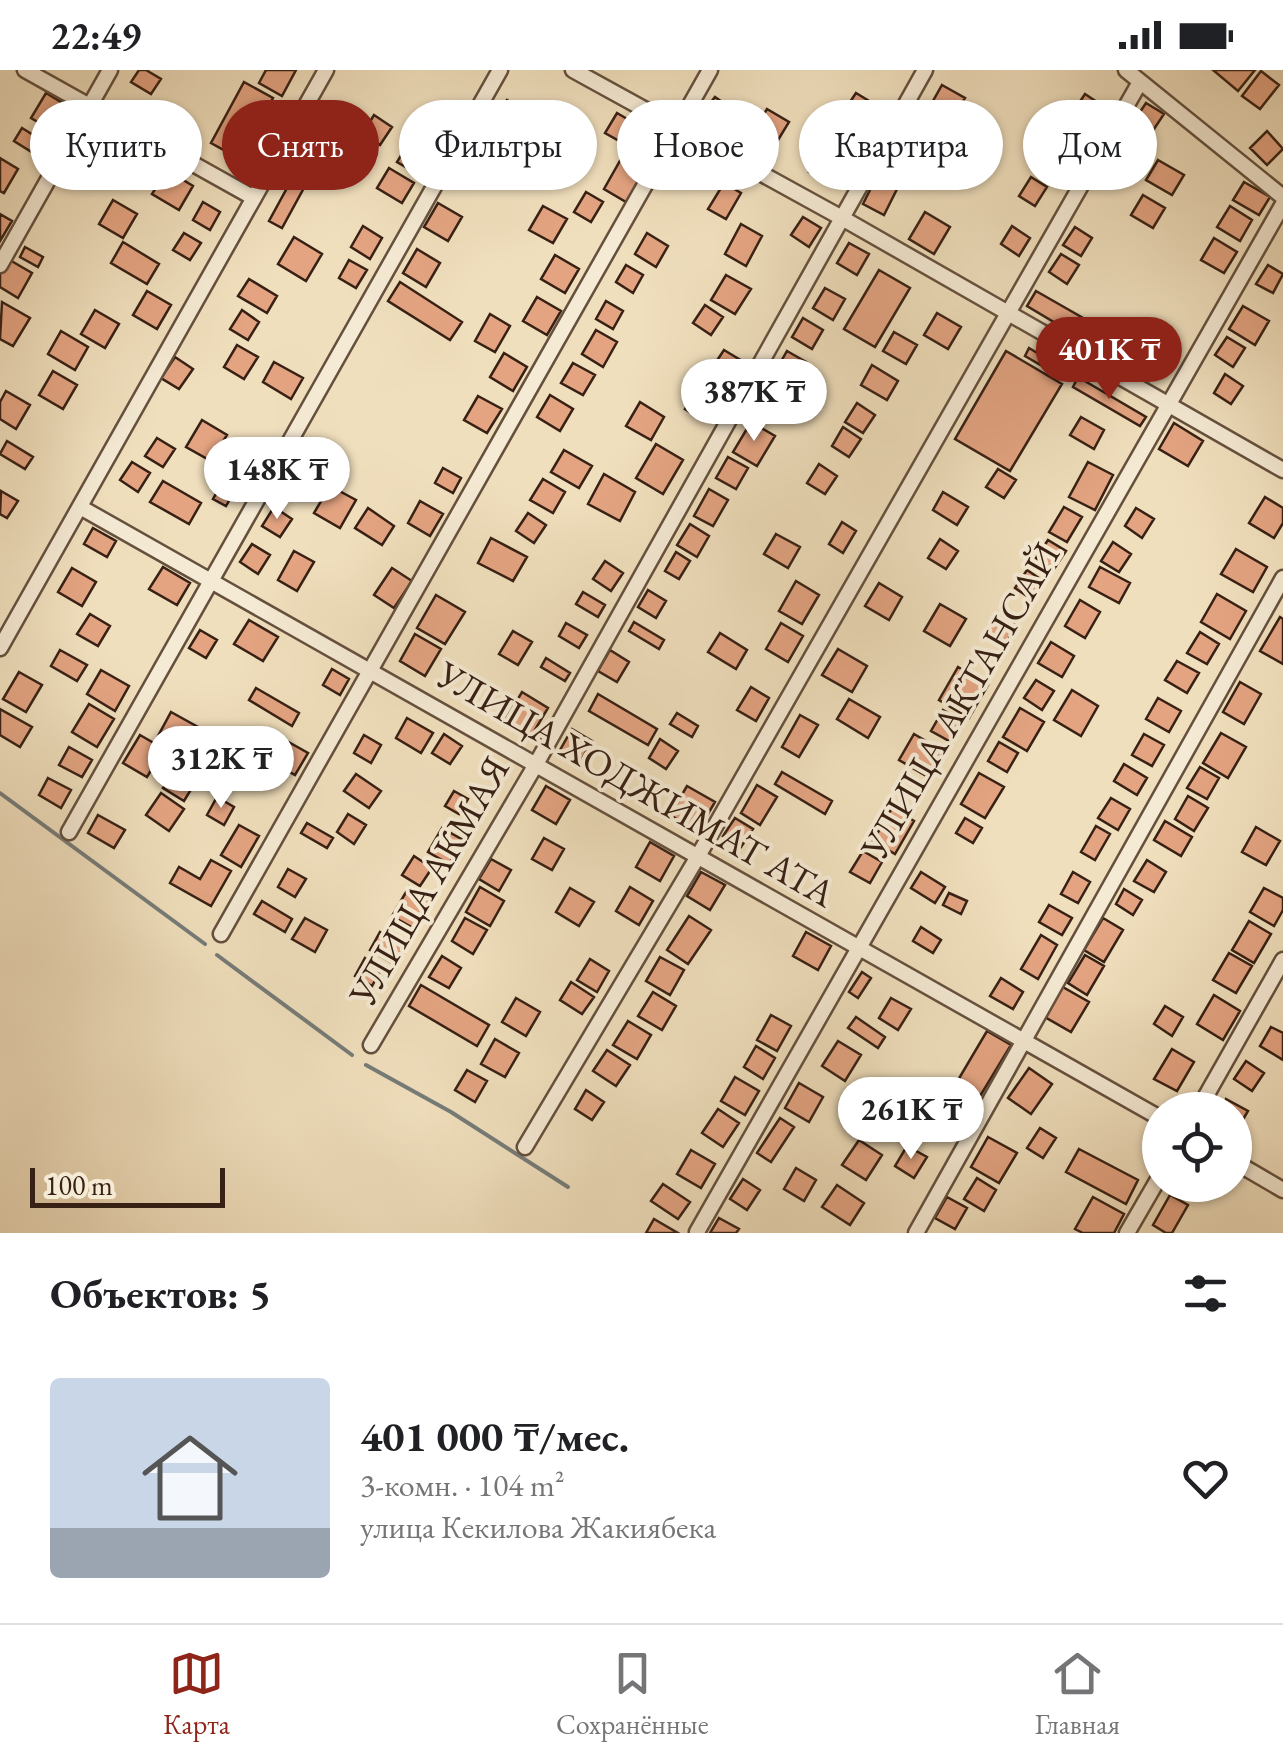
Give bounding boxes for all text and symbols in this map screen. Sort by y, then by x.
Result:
text: 22:49 [50,11,141,60]
chip: Купить [30,100,202,190]
chip: Снять [222,100,379,190]
chip: Фильтры [399,100,597,190]
chip: Новое [617,100,779,190]
chip: Квартира [799,100,1003,190]
chip: Дом [1023,100,1157,190]
pin: 401K ₸ [1028,317,1190,402]
text: 401K ₸ [1058,328,1160,370]
pin: 387K ₸ [673,359,835,444]
text: 387K ₸ [703,370,805,412]
pin: 148K ₸ [196,437,358,522]
text: 148K ₸ [226,448,328,490]
street label: УЛИЦА АКТАНСАЙ [849,534,1070,868]
street label: УЛИЦА ХОДЖИМАТ АТА [427,649,845,918]
pin: 312K ₸ [140,726,302,811]
text: 312K ₸ [170,737,272,779]
street label: УЛИЦА АКМАЯ [337,747,520,1015]
pin: 261K ₸ [830,1077,992,1162]
text: 261K ₸ [860,1088,962,1130]
map controls [1142,1092,1252,1202]
button: locate [1142,1092,1252,1202]
scale bar [30,1163,225,1208]
text: 100 m [45,1167,113,1203]
text: Объектов: 5 [50,1266,271,1321]
icon: filters [1178,1266,1233,1321]
text: 401 000 ₸/мес. [360,1409,629,1464]
icon: home [130,1418,250,1538]
icon: heart [1178,1451,1233,1506]
text: 3-комн. · 104 m² [360,1464,565,1506]
text: улица Кекилова Жакиябека [360,1506,716,1548]
tab: Карта [163,1646,230,1742]
tab: Сохранённые [556,1646,709,1742]
tab: Главная [1035,1646,1120,1742]

